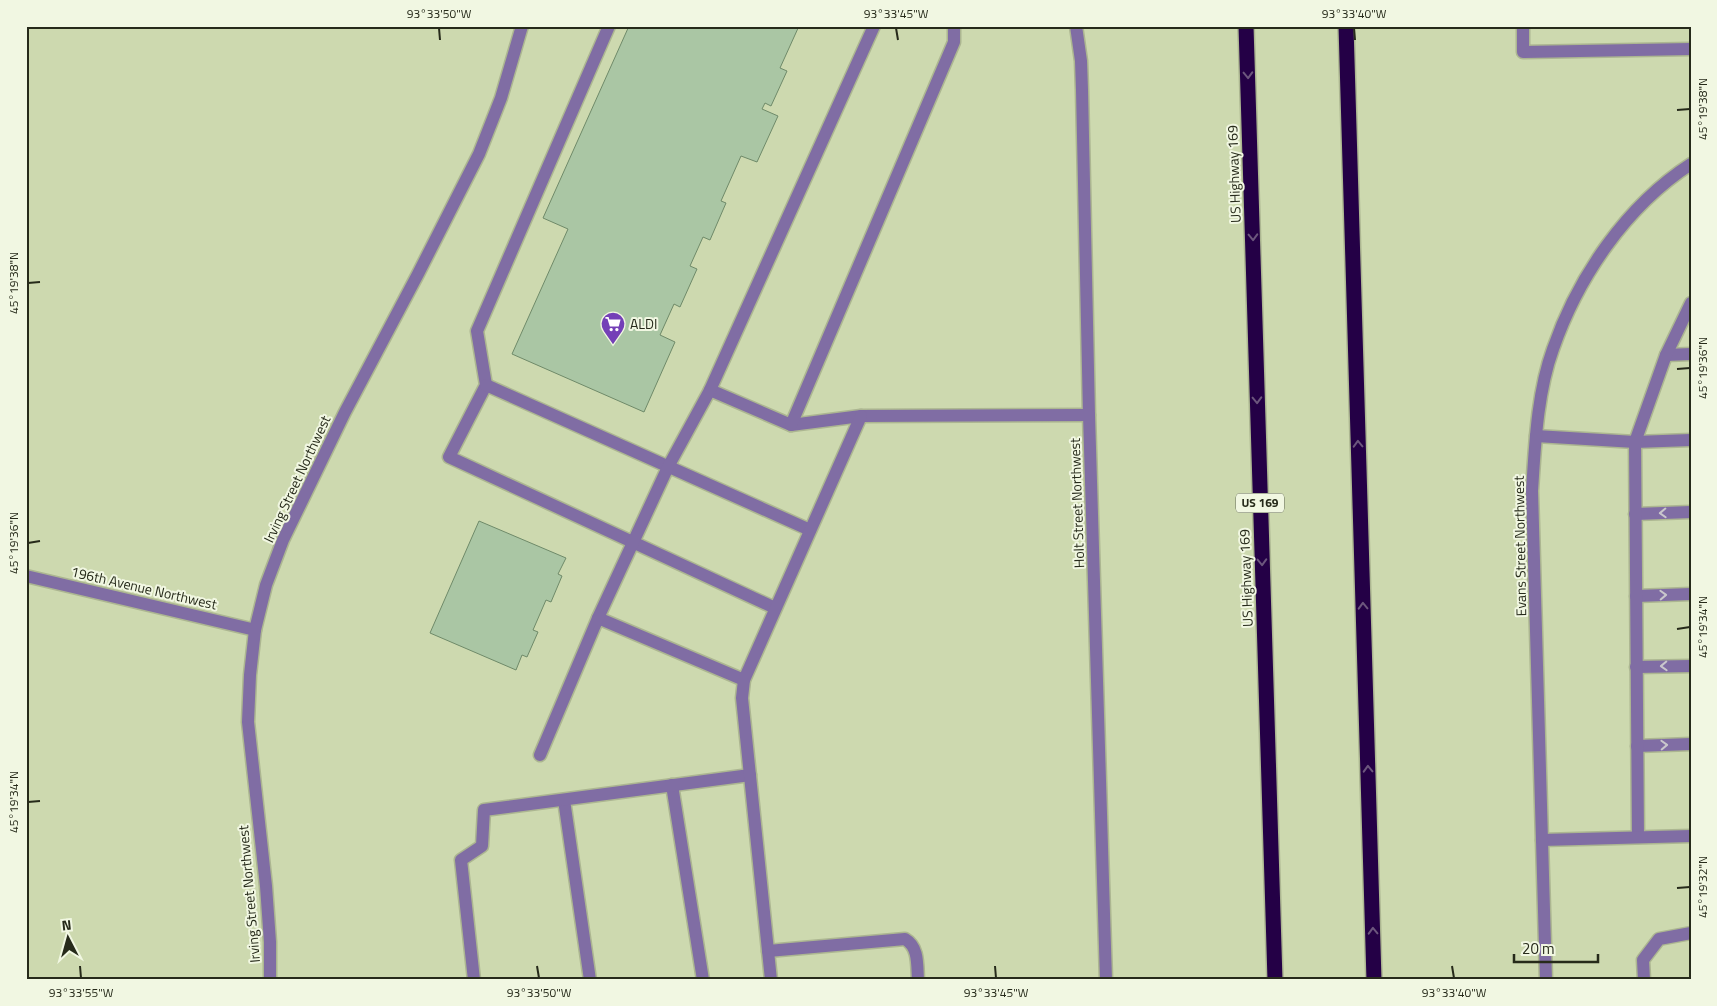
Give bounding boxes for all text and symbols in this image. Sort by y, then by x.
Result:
text: 93°33'50"W [407,4,472,23]
text: 93°33'45"W [864,4,929,23]
text: 93°33'40"W [1322,4,1387,23]
one-way arrow [1242,71,1253,79]
text: 45°19'38"N [1693,78,1712,140]
street label: US Highway 169 [1221,125,1246,223]
one-way arrow [1247,234,1258,242]
text: 45°19'38"N [4,252,23,314]
supermarket icon: ALDI [600,311,626,345]
place label: ALDI [630,313,658,334]
text: 45°19'36"N [1693,337,1712,399]
one-way arrow [1252,396,1263,404]
street label: Irving Street Northwest [258,412,335,546]
street label: Holt Street Northwest [1064,437,1089,568]
one-way arrow [1353,439,1364,447]
street label: Evans Street Northwest [1508,475,1531,616]
road number: US 169 [1236,493,1284,512]
one-way arrow [1659,508,1666,518]
text: 45°19'36"N [4,512,23,574]
street label: US Highway 169 [1233,529,1258,627]
one-way arrow [1257,559,1267,567]
street label: 196th Avenue Northwest [69,561,219,615]
one-way arrow [1660,590,1668,600]
text: 45°19'34"N [1693,596,1712,658]
one-way arrow [1358,602,1368,610]
one-way arrow [1659,661,1667,672]
one-way arrow [1660,740,1668,750]
one-way arrow [1363,764,1373,772]
text: 45°19'34"N [4,771,23,833]
street label: Irving Street Northwest [232,824,265,964]
text: 45°19'32"N [1693,856,1712,918]
north arrow [42,914,92,964]
text: N [61,914,73,936]
one-way arrow [1367,927,1378,935]
scale bar [1514,931,1598,963]
text: 20 m [1522,937,1555,960]
text: 93°33'55"W [49,983,114,1002]
text: 93°33'50"W [507,983,572,1002]
text: 93°33'45"W [964,983,1029,1002]
text: 93°33'40"W [1422,983,1487,1002]

